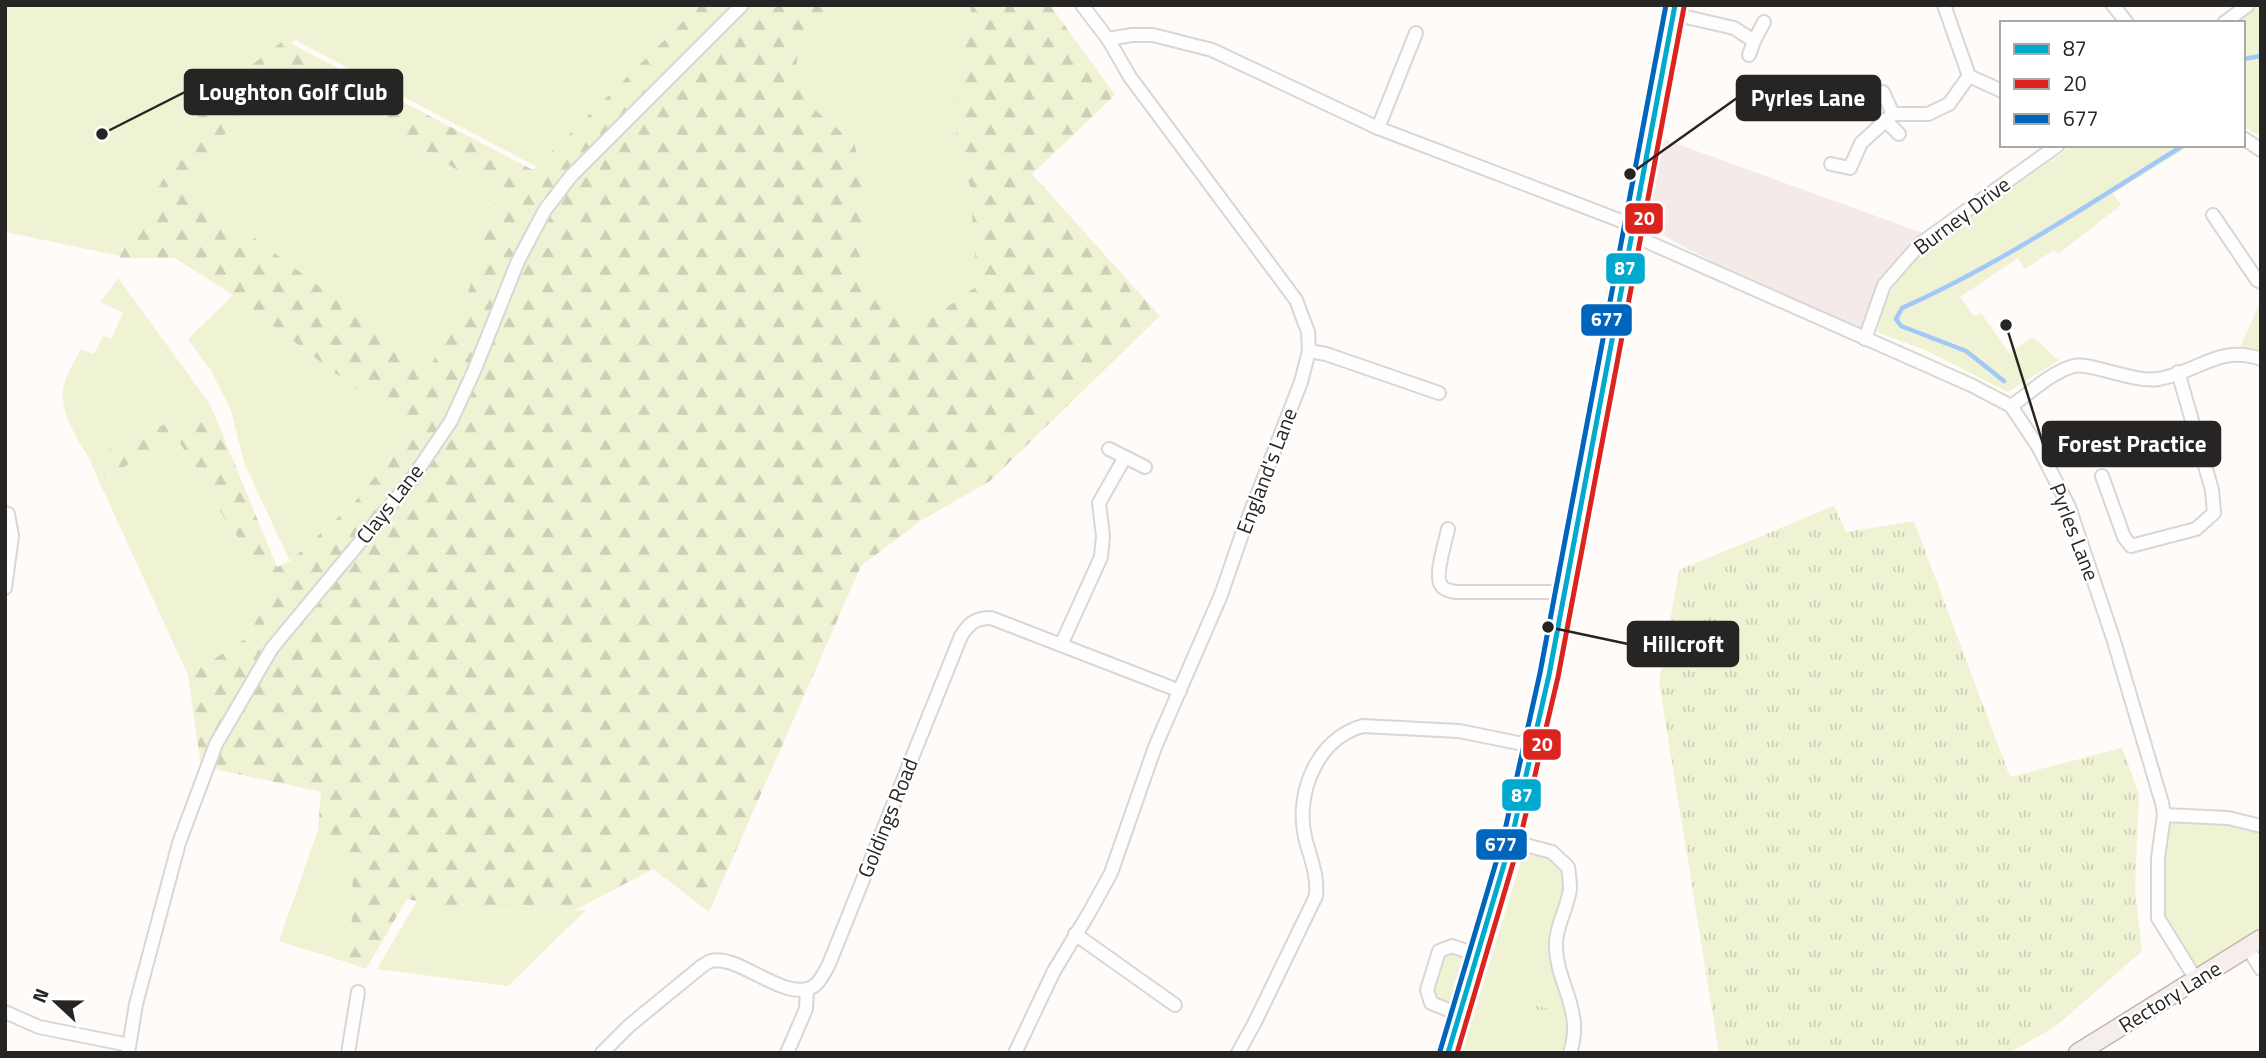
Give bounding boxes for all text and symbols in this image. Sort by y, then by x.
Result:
legend [2000,21,2245,147]
text: 87 [2063,32,2087,64]
text: 20 [2063,67,2087,99]
callout: Loughton Golf Club [185,70,402,114]
text: Loughton Golf Club [199,74,387,109]
callout: Pyrles Lane [1737,76,1880,120]
text: Pyrles Lane [1751,80,1865,115]
text: 677 [2063,102,2098,134]
street label: Burney Drive [1906,168,2016,262]
line badge: 20 [1624,202,1664,235]
text: 20 [1633,203,1655,232]
line badge: 87 [1605,252,1646,285]
text: 87 [1614,253,1636,282]
line badge: 677 [1580,303,1633,337]
text: 677 [1591,304,1623,333]
street label: England's Lane [1227,403,1305,538]
callout: Forest Practice [2043,422,2220,466]
text: Forest Practice [2058,426,2206,461]
street label: Clays Lane [348,457,431,550]
street label: Pyrles Lane [2042,478,2108,585]
callout: Hillcroft [1628,622,1738,666]
text: Hillcroft [1642,626,1724,661]
line badge: 20 [1522,728,1562,761]
text: 20 [1531,729,1553,758]
street label: Goldings Road [849,753,926,882]
line badge: 87 [1501,778,1542,812]
text: 87 [1511,780,1533,809]
line badge: 677 [1475,828,1528,861]
text: 677 [1485,829,1517,858]
street label: Rectory Lane [2112,952,2227,1040]
north arrow [21,967,91,1037]
text: N [24,984,56,1007]

